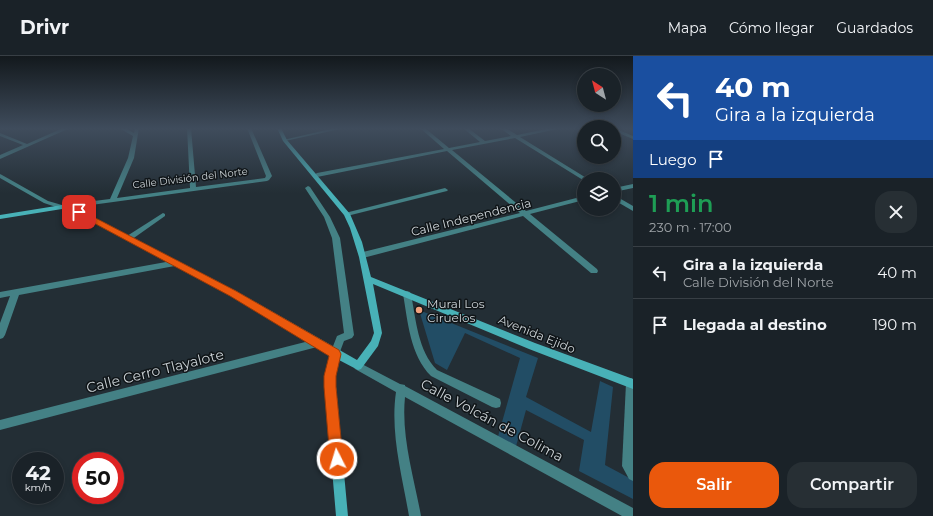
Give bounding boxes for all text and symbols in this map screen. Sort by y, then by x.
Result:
text: Drivr [20,16,69,39]
text: Mapa [668,19,707,37]
text: Cómo llegar [729,19,814,37]
text: Guardados [836,19,913,37]
north arrow [577,68,621,112]
map controls [577,68,621,216]
text: 40 m [715,70,791,104]
icon: left [649,72,701,124]
text: Gira a la izquierda [715,104,875,126]
button: search [577,120,621,164]
icon: arrive [705,148,727,170]
text: Luego [649,150,697,169]
street label: Calle División del Norte [132,164,248,192]
button: layers [577,172,621,216]
text: 1 min [649,189,713,218]
button: close [875,191,917,233]
pin [62,195,96,229]
street label: Calle Independencia [409,195,533,239]
icon: arrive [68,201,90,223]
text: 230 m · 17:00 [649,219,732,235]
text: Gira a la izquierda [683,255,823,274]
icon: left [649,262,671,284]
text: 40 m [877,263,917,282]
text: Calle División del Norte [683,274,834,290]
place label: Mural Los Ciruelos [427,296,485,325]
marker: Mural Los Ciruelos [414,305,424,315]
street label: Avenida Ejido [496,312,578,356]
icon: arrive [649,314,671,336]
text: Llegada al destino [683,315,827,334]
text: 190 m [873,315,917,334]
street label: Calle Cerro Tlayalote [84,345,226,397]
street label: Calle Volcán de Colima [417,375,567,465]
position arrow [316,438,358,480]
speed limit sign: 50 [72,452,124,504]
text: 42 [25,461,51,485]
button: Salir [649,462,779,508]
button: Compartir [787,462,917,508]
text: km/h [25,481,51,494]

